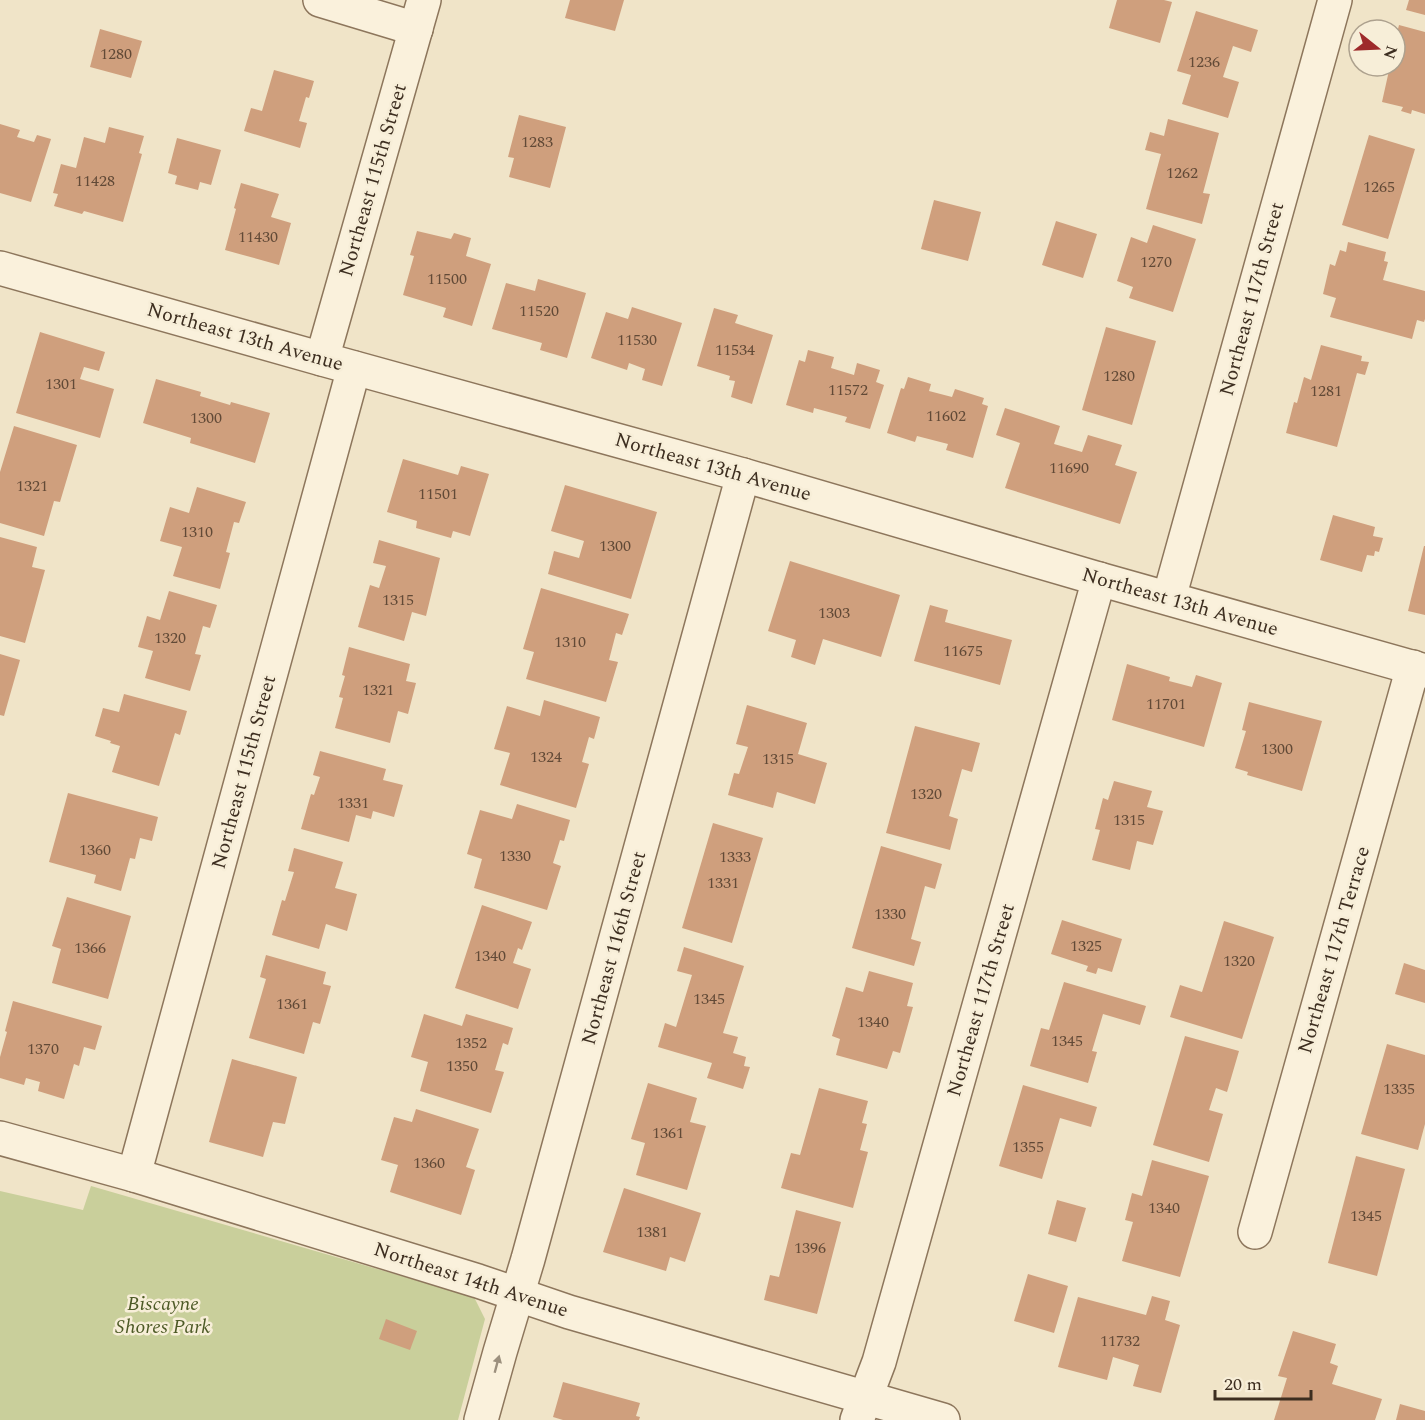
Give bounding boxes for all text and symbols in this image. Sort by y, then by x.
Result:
north arrow [1347,18,1407,78]
house number: 1280 [100,42,132,66]
text: N [1377,42,1404,62]
house number: 1236 [1188,50,1220,74]
street label: Northeast 115th Street [331,80,415,280]
house number: 1283 [521,130,553,154]
house number: 1262 [1166,161,1198,185]
house number: 11428 [75,169,115,193]
house number: 1265 [1363,175,1395,199]
street label: Northeast 117th Street [1212,199,1292,399]
house number: 11430 [238,225,278,249]
house number: 1270 [1140,250,1172,274]
house number: 11500 [427,267,467,291]
street label: Northeast 13th Avenue [143,295,347,379]
house number: 11520 [519,299,559,323]
house number: 11530 [617,328,657,352]
house number: 11534 [715,338,755,362]
house number: 1280 [1103,364,1135,388]
house number: 1301 [45,372,77,396]
house number: 11572 [828,378,868,402]
house number: 1281 [1310,379,1342,403]
house number: 11602 [926,404,966,428]
house number: 1300 [190,406,222,430]
street label: Northeast 13th Avenue [611,425,815,509]
house number: 11690 [1049,456,1089,480]
house number: 1321 [16,474,48,498]
house number: 11501 [418,482,458,506]
house number: 1310 [181,520,213,544]
house number: 1300 [599,534,631,558]
street label: Northeast 13th Avenue [1078,560,1282,644]
house number: 1315 [382,588,414,612]
house number: 1303 [818,601,850,625]
house number: 1320 [154,626,186,650]
house number: 1310 [554,630,586,654]
house number: 11675 [943,639,983,663]
street label: Northeast 115th Street [204,672,284,872]
house number: 1321 [362,678,394,702]
house number: 11701 [1146,692,1186,716]
house number: 1300 [1261,737,1293,761]
house number: 1324 [530,745,562,769]
house number: 1315 [762,747,794,771]
house number: 1320 [910,782,942,806]
house number: 1331 [337,791,369,815]
house number: 1315 [1113,808,1145,832]
house number: 1360 [79,838,111,862]
street label: Northeast 117th Terrace [1290,843,1378,1057]
house number: 1330 [499,844,531,868]
house number: 1333 [719,845,751,869]
street label: Northeast 116th Street [574,848,654,1048]
house number: 1331 [707,871,739,895]
street label: Northeast 117th Street [939,900,1023,1100]
house number: 1330 [874,902,906,926]
house number: 1325 [1070,934,1102,958]
house number: 1366 [74,936,106,960]
house number: 1340 [474,944,506,968]
house number: 1320 [1223,949,1255,973]
house number: 1345 [693,987,725,1011]
house number: 1361 [276,992,308,1016]
house number: 1340 [857,1010,889,1034]
house number: 1345 [1051,1029,1083,1053]
house number: 1352 [455,1031,487,1055]
house number: 1370 [27,1037,59,1061]
house number: 1350 [446,1054,478,1078]
house number: 1335 [1383,1077,1415,1101]
house number: 1361 [652,1121,684,1145]
house number: 1355 [1012,1135,1044,1159]
house number: 1360 [413,1151,445,1175]
house number: 1340 [1148,1196,1180,1220]
house number: 1345 [1350,1204,1382,1228]
house number: 1381 [636,1220,668,1244]
street label: Northeast 14th Avenue [370,1234,572,1326]
house number: 1396 [794,1236,826,1260]
park label: Biscayne Shores Park [115,1289,211,1342]
house number: 11732 [1100,1329,1140,1353]
one-way arrow [492,1354,502,1373]
scale bar [1215,1363,1311,1401]
text: 20 m [1224,1371,1262,1398]

